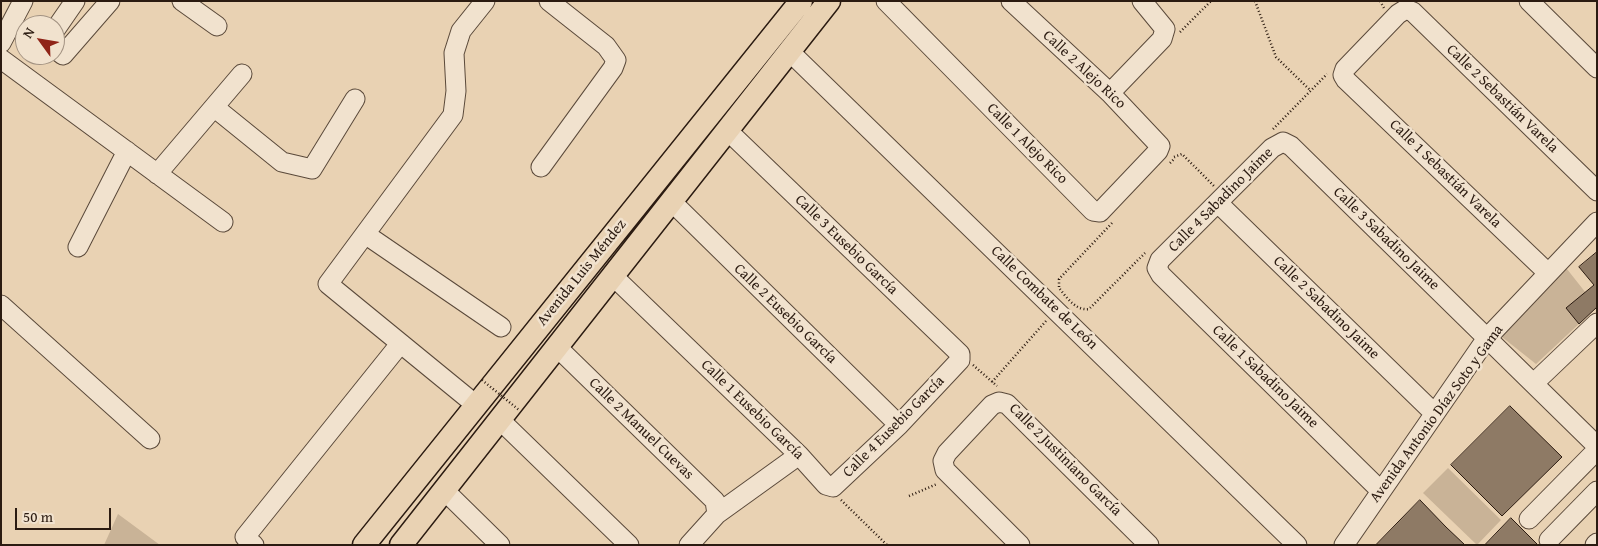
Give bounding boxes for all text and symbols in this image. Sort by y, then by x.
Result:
north arrow [15,15,65,65]
text: N [17,23,39,42]
street label: Calle 2 Alejo Rico [1039,27,1129,113]
street label: Calle 2 Sebastián Varela [1442,41,1562,157]
street label: Calle 1 Alejo Rico [983,100,1071,188]
street label: Calle 1 Sebastián Varela [1385,116,1505,232]
street label: Calle 4 Sabadino Jaime [1165,144,1277,256]
street label: Calle 3 Sabadino Jaime [1329,184,1443,294]
street label: Calle 3 Eusebio García [791,191,901,299]
street label: Avenida Luis Méndez [534,216,630,330]
street label: Calle Combate de León [987,242,1101,354]
street label: Calle 2 Sabadino Jaime [1269,253,1383,363]
street label: Calle 2 Eusebio García [730,260,840,368]
street label: Calle 1 Sabadino Jaime [1208,322,1322,432]
street label: Avenida Antonio Díaz Soto y Gama [1366,322,1508,506]
street label: Calle 1 Eusebio García [697,356,807,464]
street label: Calle 4 Eusebio García [840,373,948,481]
street label: Calle 2 Manuel Cuevas [585,374,697,484]
street label: Calle 2 Justiniano García [1005,400,1125,520]
scale bar [18,498,114,530]
text: 50 m [23,506,53,527]

